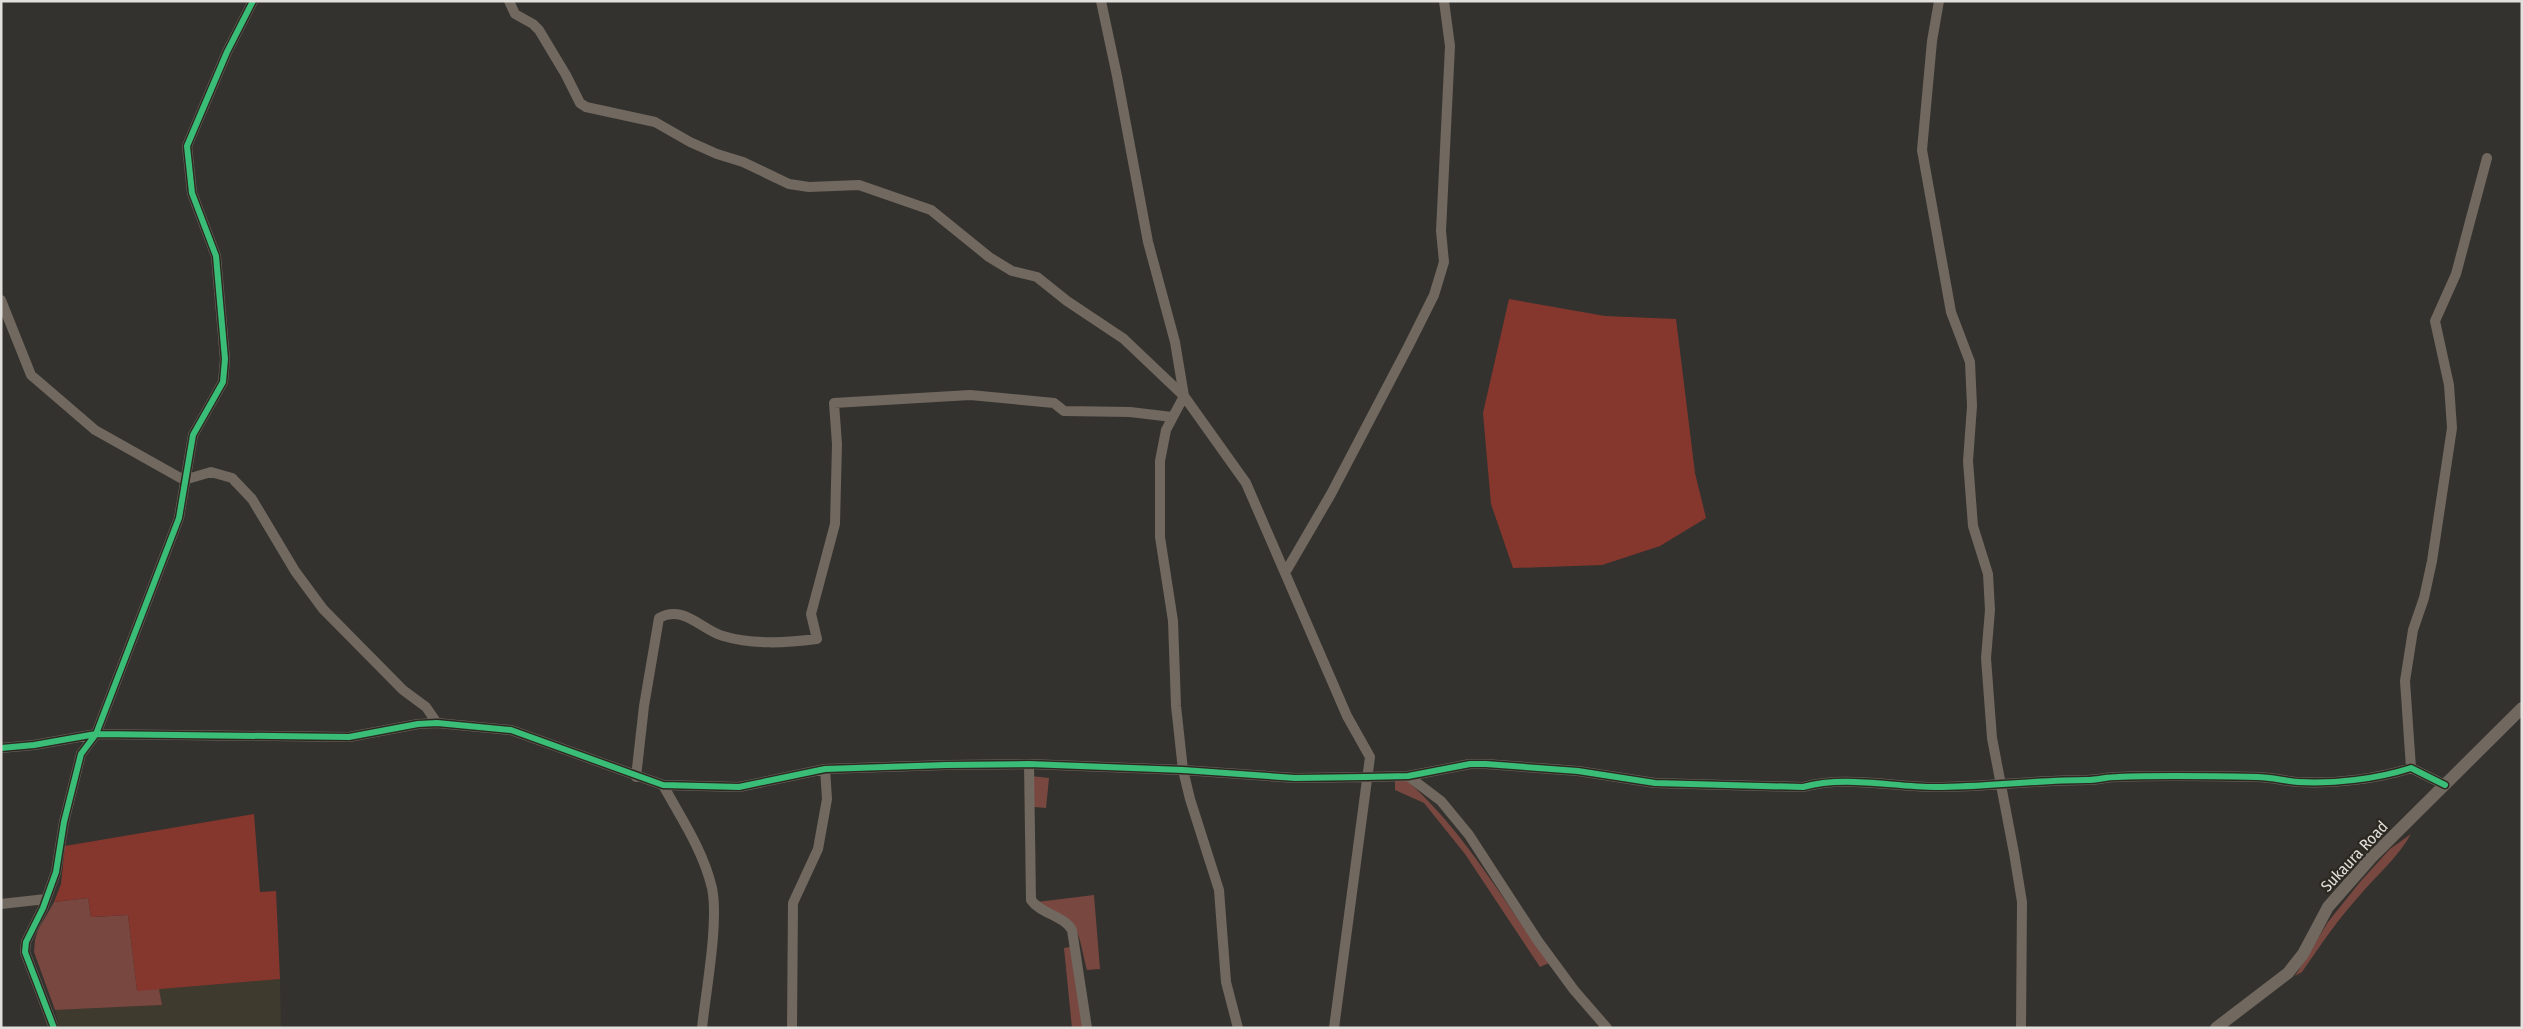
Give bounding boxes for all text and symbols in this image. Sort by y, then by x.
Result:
street label: Sukaura Road [2317,817,2392,896]

